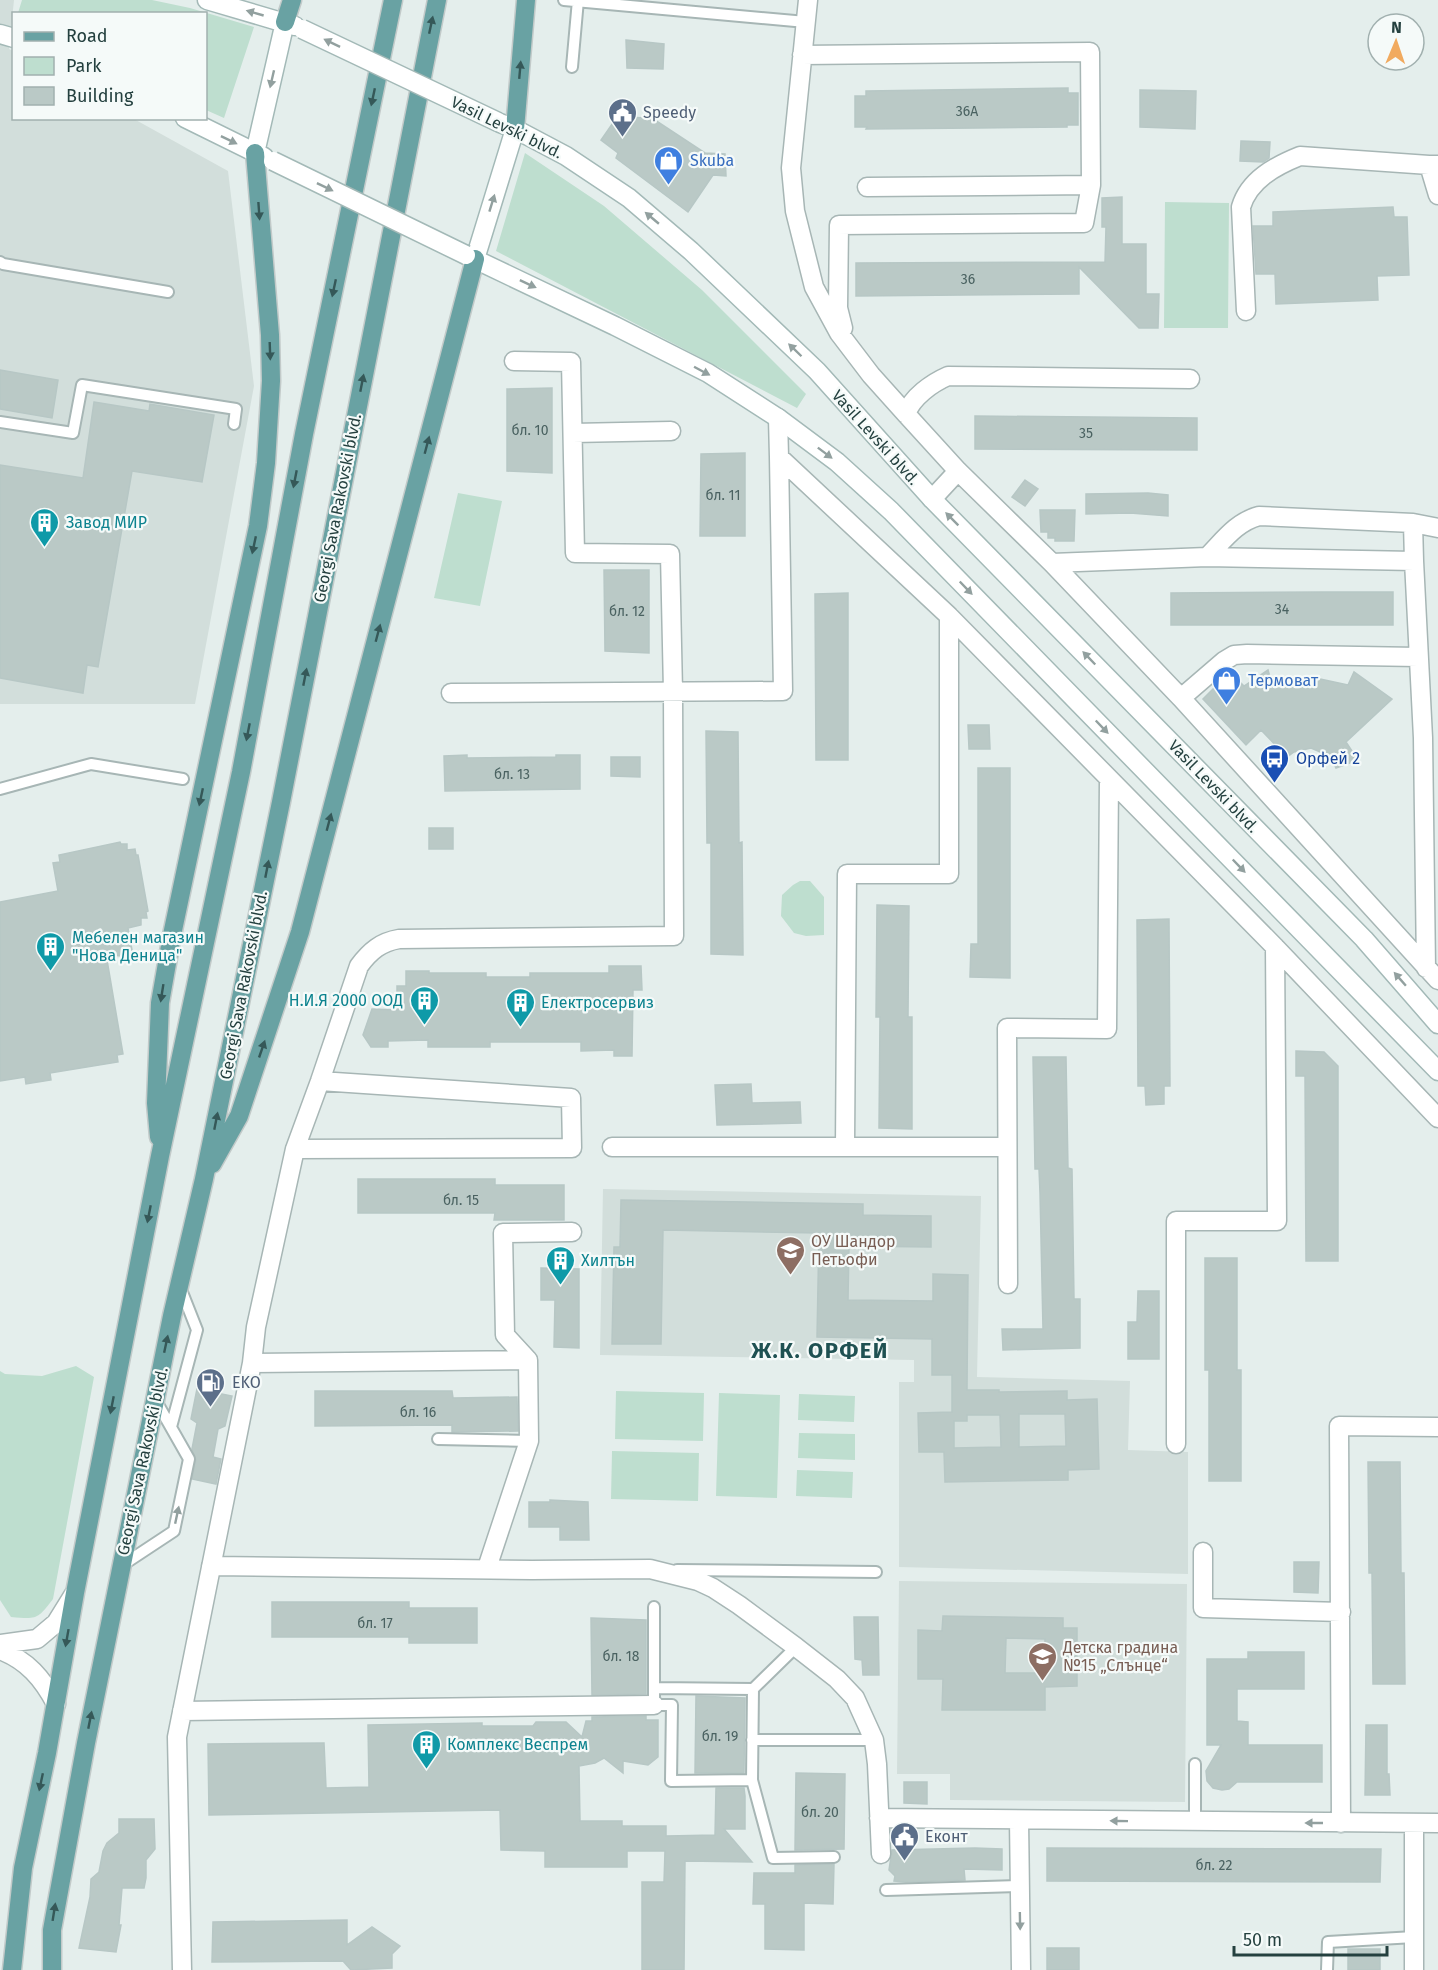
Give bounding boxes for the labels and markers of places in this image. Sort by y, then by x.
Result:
public building icon: Speedy [606,96,638,138]
place label: Speedy [643,103,696,122]
shop icon: Skuba [653,144,685,186]
place label: Skuba [690,151,734,170]
building icon: Завод МИР [29,506,61,548]
place label: Завод МИР [66,513,147,532]
shop icon: Термоват [1211,664,1243,706]
place label: Термоват [1248,671,1319,690]
bus stop icon: Орфей 2 [1259,742,1291,784]
place label: Орфей 2 [1296,749,1360,768]
place label: Мебелен магазин "Нова Деница" [72,928,204,965]
building icon: Мебелен магазин "Нова Деница" [35,930,67,972]
building icon: Н.И.Я 2000 ООД [408,984,440,1026]
building icon: Електросервиз [504,986,536,1028]
place label: Н.И.Я 2000 ООД [289,991,403,1010]
place label: Електросервиз [541,993,654,1012]
place label: ОУ Шандор Петьофи [811,1232,896,1269]
school or university icon: ОУ Шандор Петьофи [774,1234,806,1276]
building icon: Хилтън [544,1244,576,1286]
place label: Хилтън [581,1251,635,1270]
fuel station icon: EKO [195,1366,227,1408]
place label: EKO [232,1373,261,1392]
place label: Детска градина №15 „Слънце“ [1062,1638,1178,1675]
school or university icon: Детска градина №15 „Слънце“ [1026,1640,1058,1682]
building icon: Комплекс Веспрем [410,1728,442,1770]
place label: Комплекс Веспрем [447,1735,588,1754]
public building icon: Еконт [888,1820,920,1862]
place label: Еконт [925,1827,968,1846]

